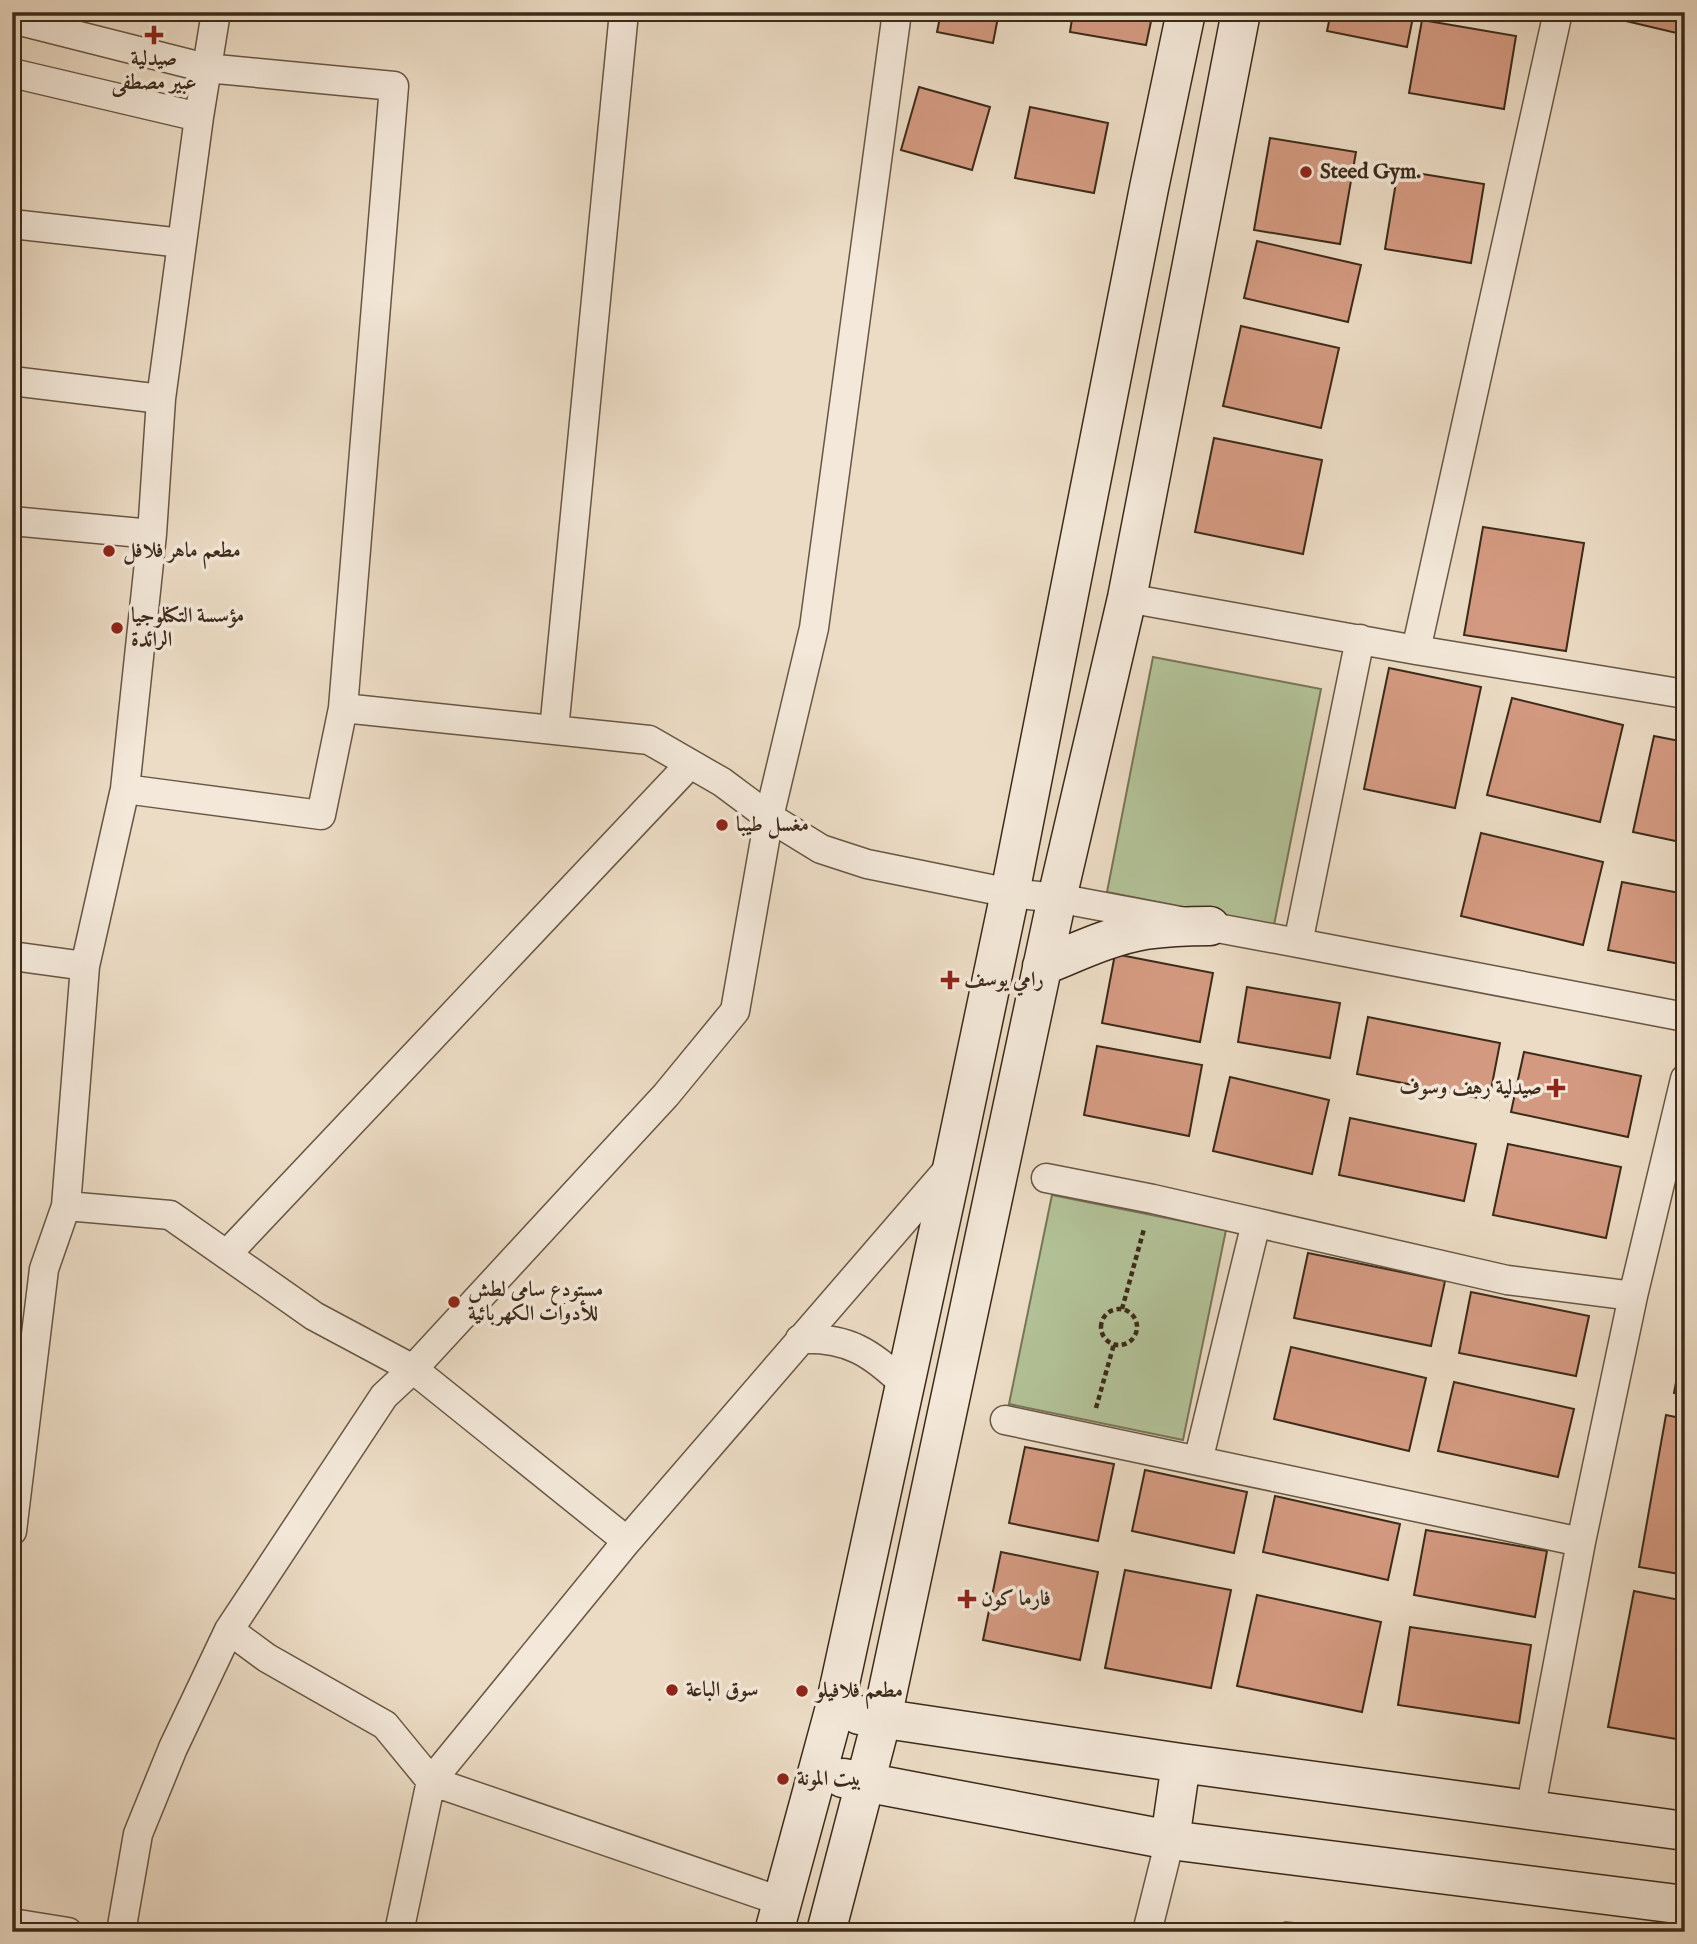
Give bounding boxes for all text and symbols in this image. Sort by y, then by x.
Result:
marker: صيدلية عبير مصطفى [146,27,162,43]
place label: صيدلية عبير مصطفى [110,46,197,98]
place label: Steed Gym. [1320,159,1421,186]
marker: Steed Gym. [1298,164,1314,180]
place label: مطعم ماهر فلافل [123,538,241,569]
marker: مطعم ماهر فلافل [101,543,117,559]
place label: مؤسسة التكنلوجيا الرائدة [131,603,244,654]
marker: مؤسسة التكنلوجيا الرائدة [109,620,125,636]
place label: مغسل طيبا [736,812,809,839]
marker: مغسل طيبا [714,817,730,833]
place label: رامي يوسف [964,967,1044,997]
marker: رامي يوسف [942,972,958,988]
place label: صيدلية رهف وسوف [1399,1075,1542,1102]
marker: صيدلية رهف وسوف [1548,1080,1564,1096]
place label: مستودع سامي لطش للأدوات الكهربائية [468,1277,603,1328]
marker: مستودع سامي لطش للأدوات الكهربائية [446,1294,462,1310]
place label: فارما كون [981,1586,1051,1613]
marker: فارما كون [959,1591,975,1607]
place label: سوق الباعة [686,1677,759,1704]
place label: مطعم فلافيلو [814,1678,903,1709]
marker: سوق الباعة [664,1682,680,1698]
marker: مطعم فلافيلو [794,1683,810,1699]
place label: بيت المونة [797,1766,861,1793]
marker: بيت المونة [775,1771,791,1787]

